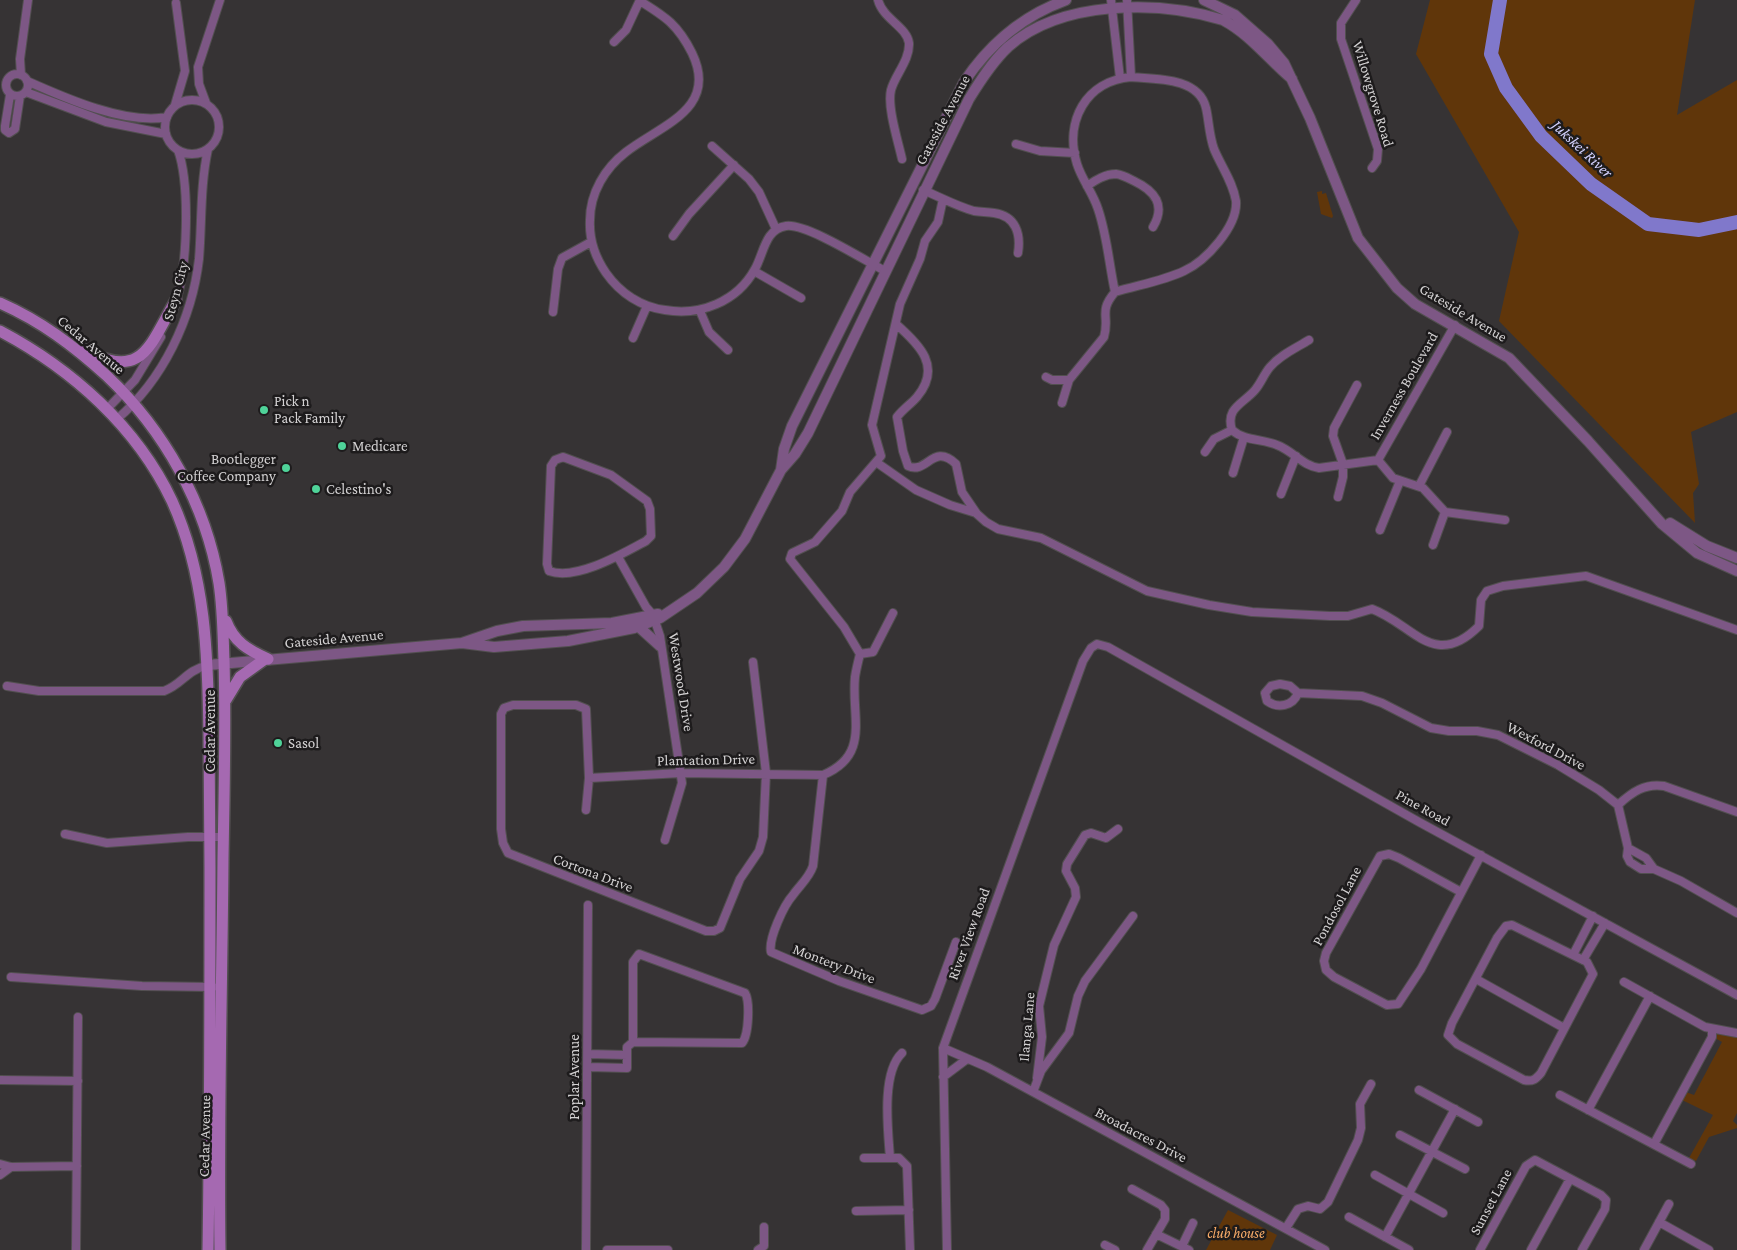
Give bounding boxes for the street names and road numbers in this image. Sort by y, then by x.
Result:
street label: Willowgrove Road [1348,39,1398,149]
street label: Gateside Avenue [912,72,974,168]
street label: Steyn City [159,259,193,323]
street label: Gateside Avenue [1416,280,1510,346]
street label: Cedar Avenue [54,312,128,378]
street label: Inverness Boulevard [1366,329,1442,443]
street label: Gateside Avenue [284,626,384,652]
street label: Westwood Drive [664,631,698,733]
street label: Cedar Avenue [201,690,219,772]
street label: Wexford Drive [1503,718,1589,774]
street label: Plantation Drive [657,750,755,770]
street label: Pine Road [1393,786,1453,830]
street label: Cortona Drive [550,849,636,897]
street label: Pondosol Lane [1309,863,1365,949]
street label: River View Road [944,885,994,983]
street label: Montery Drive [790,940,878,988]
street label: Ilanga Lane [1015,992,1039,1062]
street label: Poplar Avenue [565,1034,583,1120]
street label: Cedar Avenue [195,1095,215,1177]
street label: Broadacres Drive [1092,1103,1190,1167]
street label: Sunset Lane [1466,1166,1516,1238]

